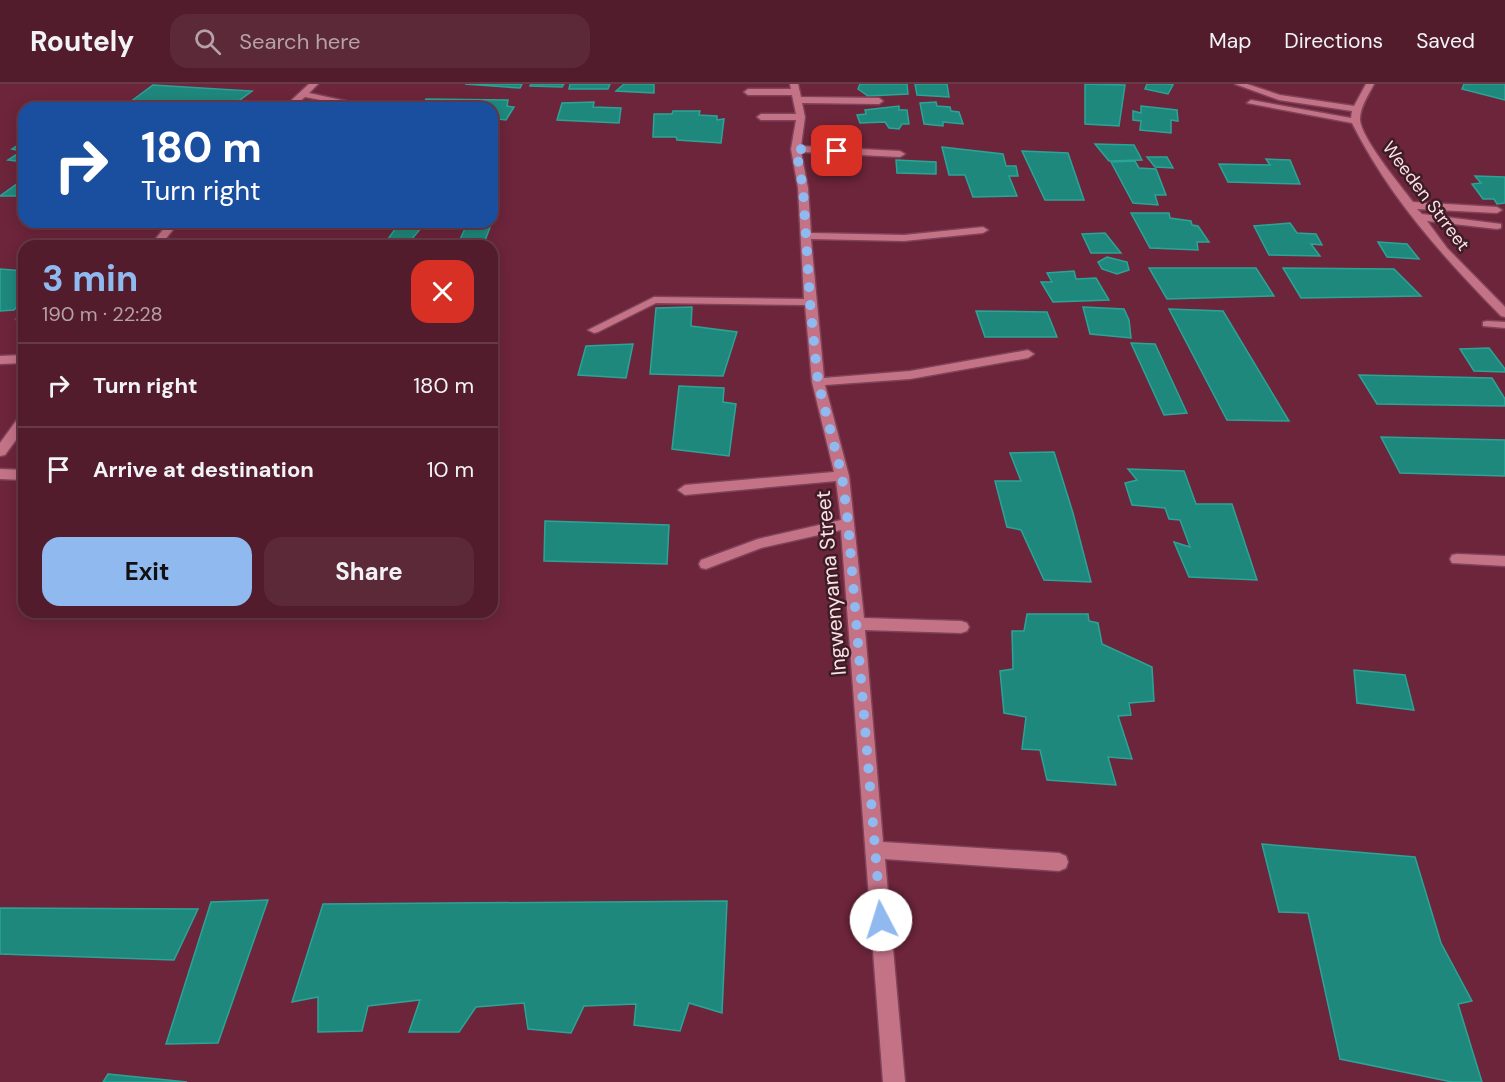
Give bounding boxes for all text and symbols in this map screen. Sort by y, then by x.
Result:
search box [170,14,590,68]
text: Routely [30,23,134,60]
icon: search [191,25,224,58]
text: Search here [239,27,361,56]
text: Map [1209,27,1251,55]
text: Directions [1284,27,1383,55]
text: Saved [1416,27,1475,55]
text: 180 m [141,120,262,175]
pin [811,125,862,176]
icon: right [42,126,120,204]
icon: arrive [820,134,853,167]
street label: Weeden Strreet [1377,136,1475,256]
text: Turn right [141,173,261,208]
text: 3 min [42,255,138,302]
button: close [411,260,474,323]
text: 190 m · 22:28 [42,301,163,327]
icon: right [42,369,75,402]
text: Turn right [93,371,198,400]
text: 180 m [413,371,474,400]
icon: arrive [42,453,75,486]
text: Arrive at destination [93,455,314,484]
text: 10 m [427,455,474,484]
street label: Ingwenyama Street [809,489,853,677]
button: Exit [42,537,252,606]
button: Share [264,537,474,606]
position arrow [849,888,913,952]

